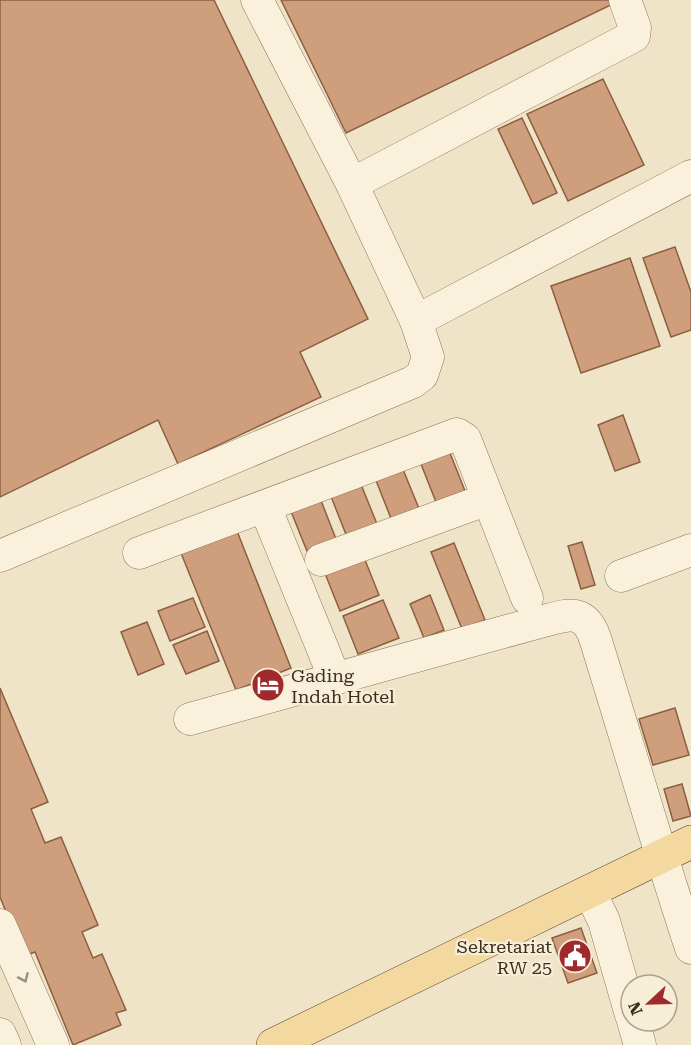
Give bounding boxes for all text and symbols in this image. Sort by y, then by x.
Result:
place label: Gading Indah Hotel [291,665,395,707]
hotel icon: Gading Indah Hotel [250,667,286,703]
place label: Sekretariat RW 25 [456,936,552,978]
public building icon: Sekretariat RW 25 [557,938,593,974]
one-way arrow [16,972,28,983]
north arrow [619,973,679,1033]
text: N [624,999,647,1018]

